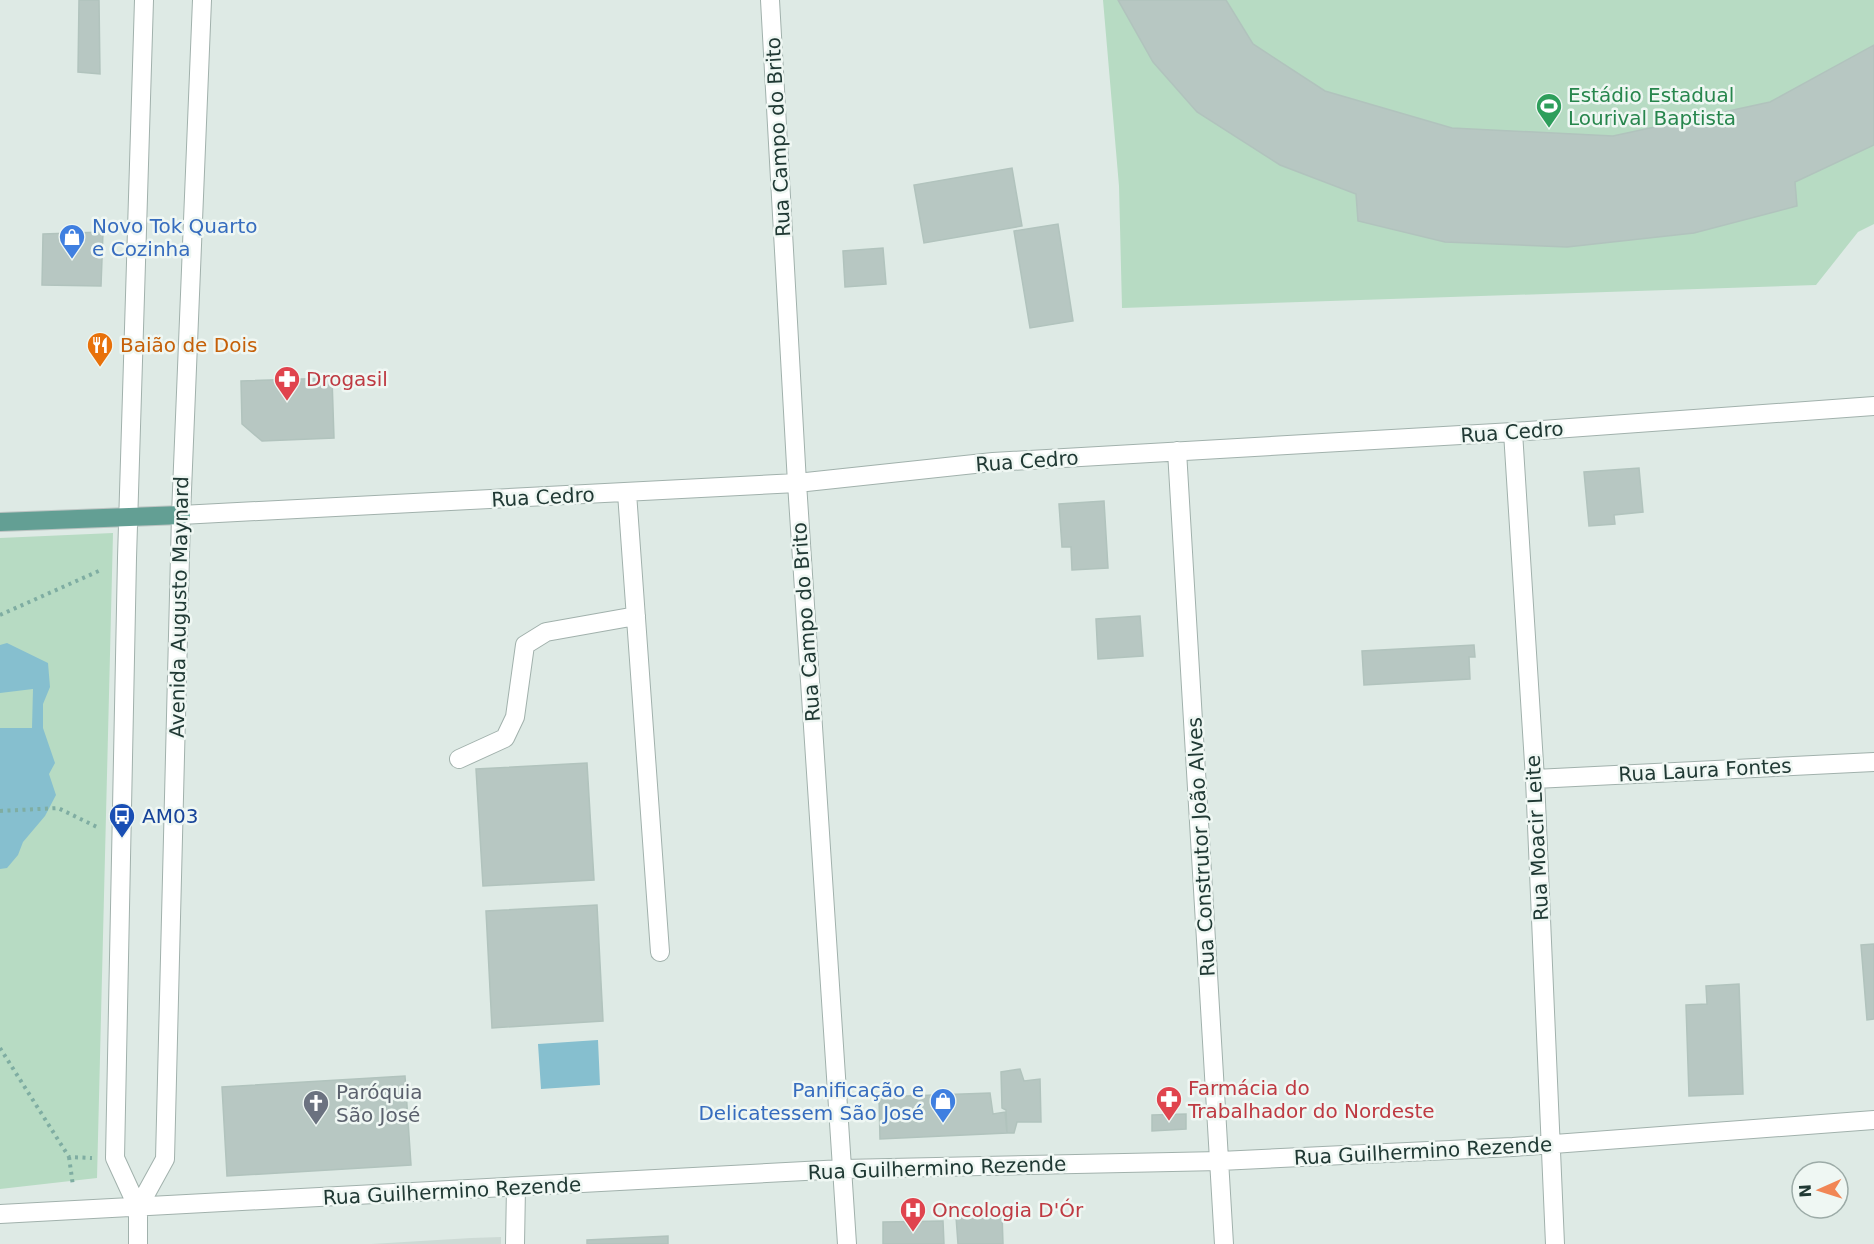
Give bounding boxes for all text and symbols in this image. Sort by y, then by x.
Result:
street label: Rua Campo do Brito [761,36,795,238]
place label: Estádio Estadual Lourival Baptista [1568,83,1736,130]
sports icon: Estádio Estadual Lourival Baptista [1534,91,1564,129]
place label: Novo Tok Quarto e Cozinha [92,214,258,261]
shop icon: Novo Tok Quarto e Cozinha [57,222,87,260]
restaurant icon: Baião de Dois [85,330,115,368]
place label: Baião de Dois [120,333,257,357]
pharmacy icon: Drogasil [272,364,302,402]
place label: Drogasil [306,367,388,391]
street label: Rua Cedro [1460,416,1564,448]
street label: Rua Cedro [975,445,1079,477]
street label: Avenida Augusto Maynard [165,476,193,738]
street label: Rua Cedro [491,482,595,512]
street label: Rua Campo do Brito [787,521,825,723]
street label: Rua Construtor João Alves [1182,717,1220,977]
street label: Rua Laura Fontes [1618,753,1792,787]
street label: Rua Moacir Leite [1521,755,1553,921]
bus stop icon: AM03 [107,801,137,839]
place label: AM03 [142,804,198,828]
place label: Farmácia do Trabalhador do Nordeste [1187,1076,1435,1123]
place label: Panificação e Delicatessem São José [698,1078,924,1125]
place label: Paróquia São José [336,1080,423,1127]
pharmacy icon: Farmácia do Trabalhador do Nordeste [1154,1084,1184,1122]
shop icon: Panificação e Delicatessem São José [928,1086,958,1124]
church icon: Paróquia São José [301,1088,331,1126]
street label: Rua Guilhermino Rezende [1293,1132,1553,1170]
street label: Rua Guilhermino Rezende [807,1151,1067,1185]
north arrow [1790,1160,1850,1220]
street label: Rua Guilhermino Rezende [322,1172,582,1210]
text: N [1796,1184,1815,1198]
hospital icon: Oncologia D'Ór [898,1195,928,1233]
place label: Oncologia D'Ór [932,1198,1084,1222]

